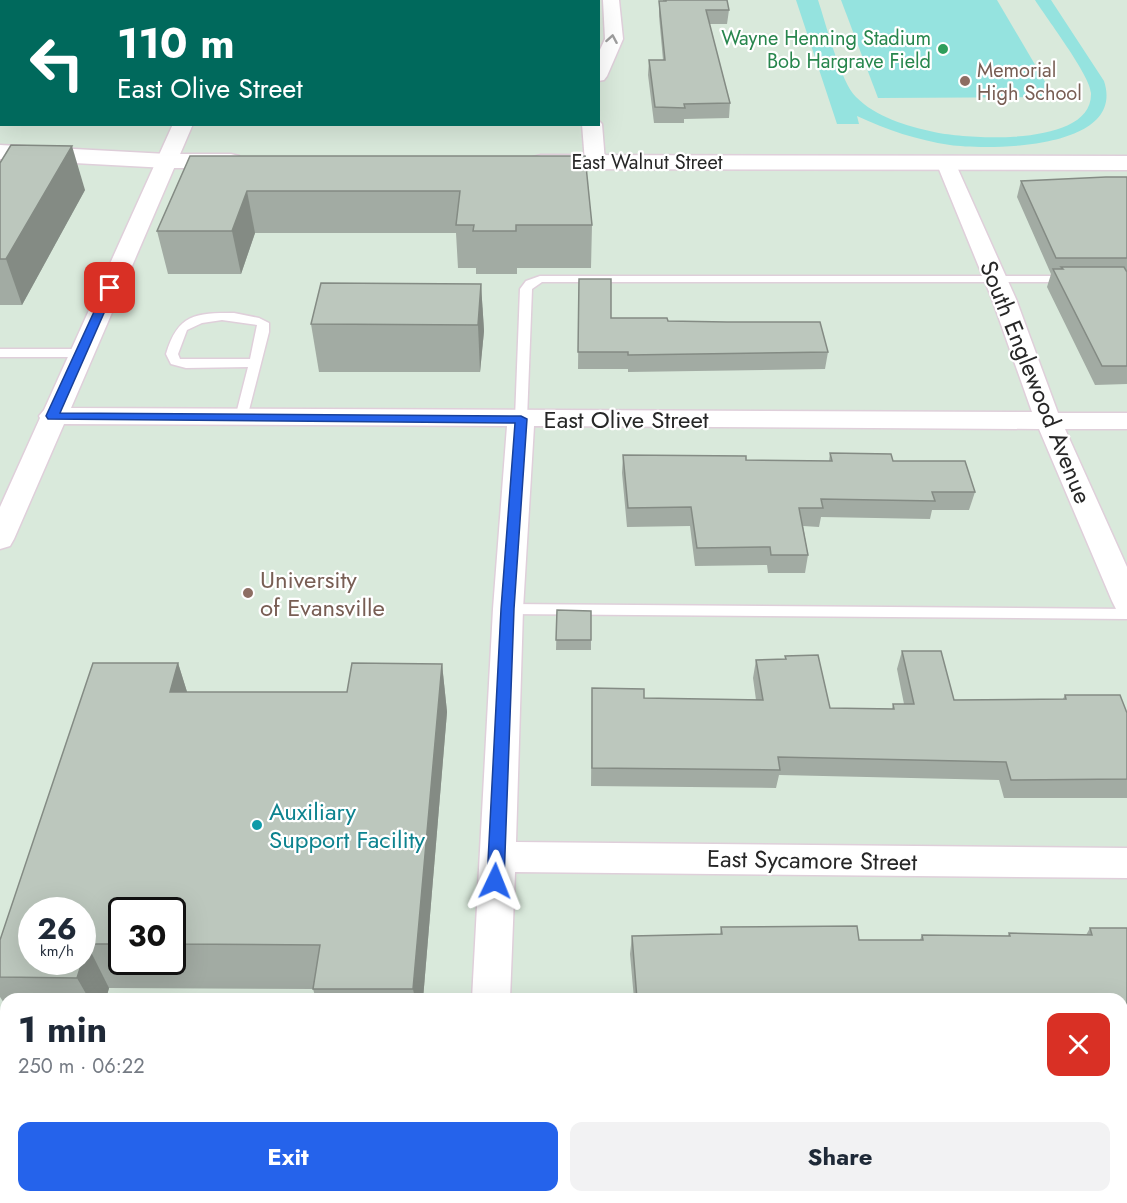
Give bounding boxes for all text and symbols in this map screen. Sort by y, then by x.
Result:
text: 110 m [117,13,235,74]
icon: left [18,24,96,102]
place label: Wayne Henning Stadium Bob Hargrave Field [721,24,931,76]
one-way arrow [605,34,617,44]
marker: Wayne Henning Stadium Bob Hargrave Field [936,42,950,56]
place label: Memorial High School [977,56,1082,108]
text: East Olive Street [117,69,303,108]
marker: Memorial High School [958,74,972,88]
street label: East Walnut Street [571,148,723,177]
street label: South Englewood Avenue [971,255,1101,509]
pin [84,262,135,313]
icon: arrive [93,271,126,304]
street label: East Olive Street [543,402,709,437]
place label: University of Evansville [260,562,385,625]
marker: University of Evansville [241,586,255,600]
place label: Auxiliary Support Facility [269,794,425,857]
marker: Auxiliary Support Facility [250,818,264,832]
street label: East Sycamore Street [707,841,918,879]
position arrow [463,849,527,913]
speed limit sign: 30 [108,897,186,975]
text: 26 [37,907,77,950]
text: km/h [40,940,74,962]
text: 1 min [18,1003,107,1055]
button: close [1047,1013,1110,1076]
text: 250 m · 06:22 [18,1052,145,1081]
button: Exit [18,1122,558,1191]
button: Share [570,1122,1110,1191]

